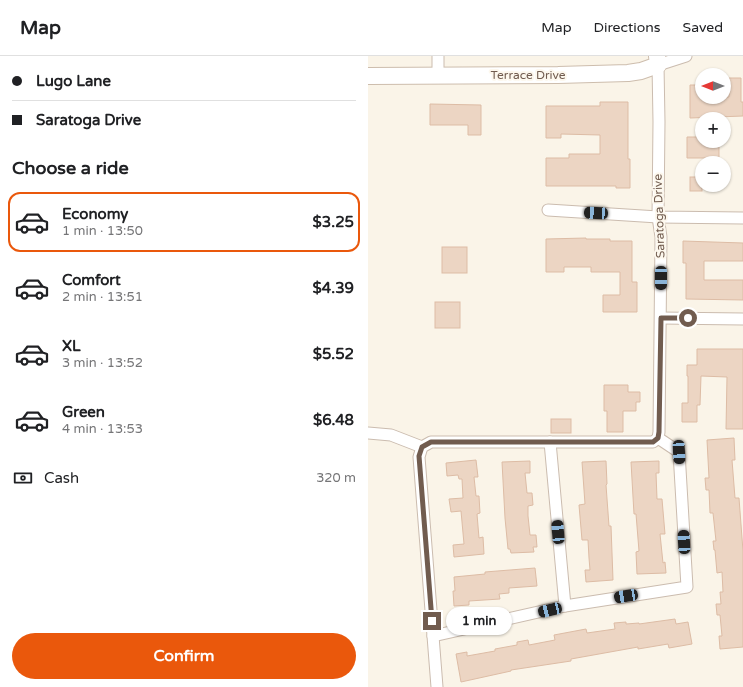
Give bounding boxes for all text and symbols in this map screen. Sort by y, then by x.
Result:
text: Map [20,17,61,39]
text: Map [541,19,572,36]
text: Directions [594,19,661,36]
text: Saved [683,19,723,36]
street label: Terrace Drive [490,68,566,82]
north arrow [695,68,731,104]
map controls [695,68,731,192]
text: Lugo Lane [36,72,111,90]
text: Saratoga Drive [36,111,141,129]
button: + [695,112,731,148]
button: − [695,156,731,192]
text: Choose a ride [12,157,129,179]
street label: Saratoga Drive [651,174,667,258]
icon: car [14,204,50,240]
text: Economy [62,205,128,223]
car [584,206,608,220]
text: $3.25 [313,213,354,231]
text: 1 min · 13:50 [62,223,143,239]
car [655,266,667,290]
icon: car [14,270,50,306]
text: Comfort [62,271,121,289]
text: $4.39 [313,279,354,297]
text: 2 min · 13:51 [62,289,143,305]
route start [679,309,697,327]
icon: car [14,336,50,372]
text: XL [62,337,81,355]
text: $5.52 [313,345,354,363]
text: 3 min · 13:52 [62,355,143,371]
icon: car [14,402,50,438]
text: Green [62,403,105,421]
text: $6.48 [313,411,354,429]
text: 4 min · 13:53 [62,421,143,437]
car [672,440,686,464]
icon: cash [12,467,34,489]
text: Cash [44,469,79,487]
text: 320 m [316,470,356,486]
car [551,520,565,544]
car [677,530,691,554]
car [613,588,639,604]
car [537,601,563,619]
callout: 1 min [446,607,512,635]
route end [423,612,441,630]
text: 1 min [462,613,496,629]
button: Confirm [12,633,356,679]

